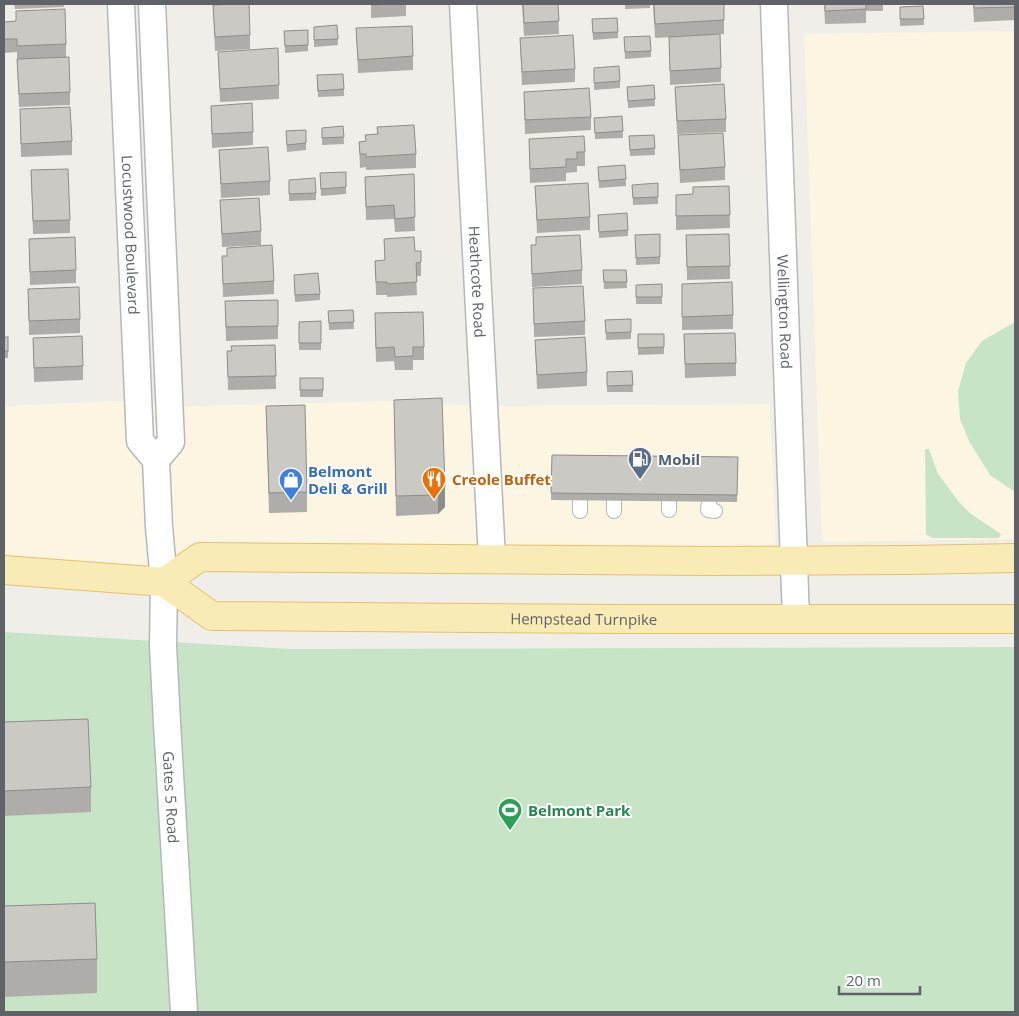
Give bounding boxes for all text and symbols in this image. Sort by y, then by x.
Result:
street label: Locustwood Boulevard [118,154,144,315]
street label: Heathcote Road [465,225,490,338]
street label: Wellington Road [773,254,797,369]
fuel station icon: Mobil [627,446,653,480]
place label: Mobil [658,449,700,469]
place label: Belmont Deli & Grill [308,461,388,498]
restaurant icon: Creole Buffet [421,466,447,500]
shop icon: Belmont Deli & Grill [278,467,304,501]
place label: Creole Buffet [452,469,551,489]
street label: Hempstead Turnpike [510,608,657,629]
street label: Gates 5 Road [159,750,184,844]
sports icon: Belmont Park [497,797,523,831]
place label: Belmont Park [528,800,631,820]
scale bar [839,964,920,996]
text: 20 m [846,970,881,990]

